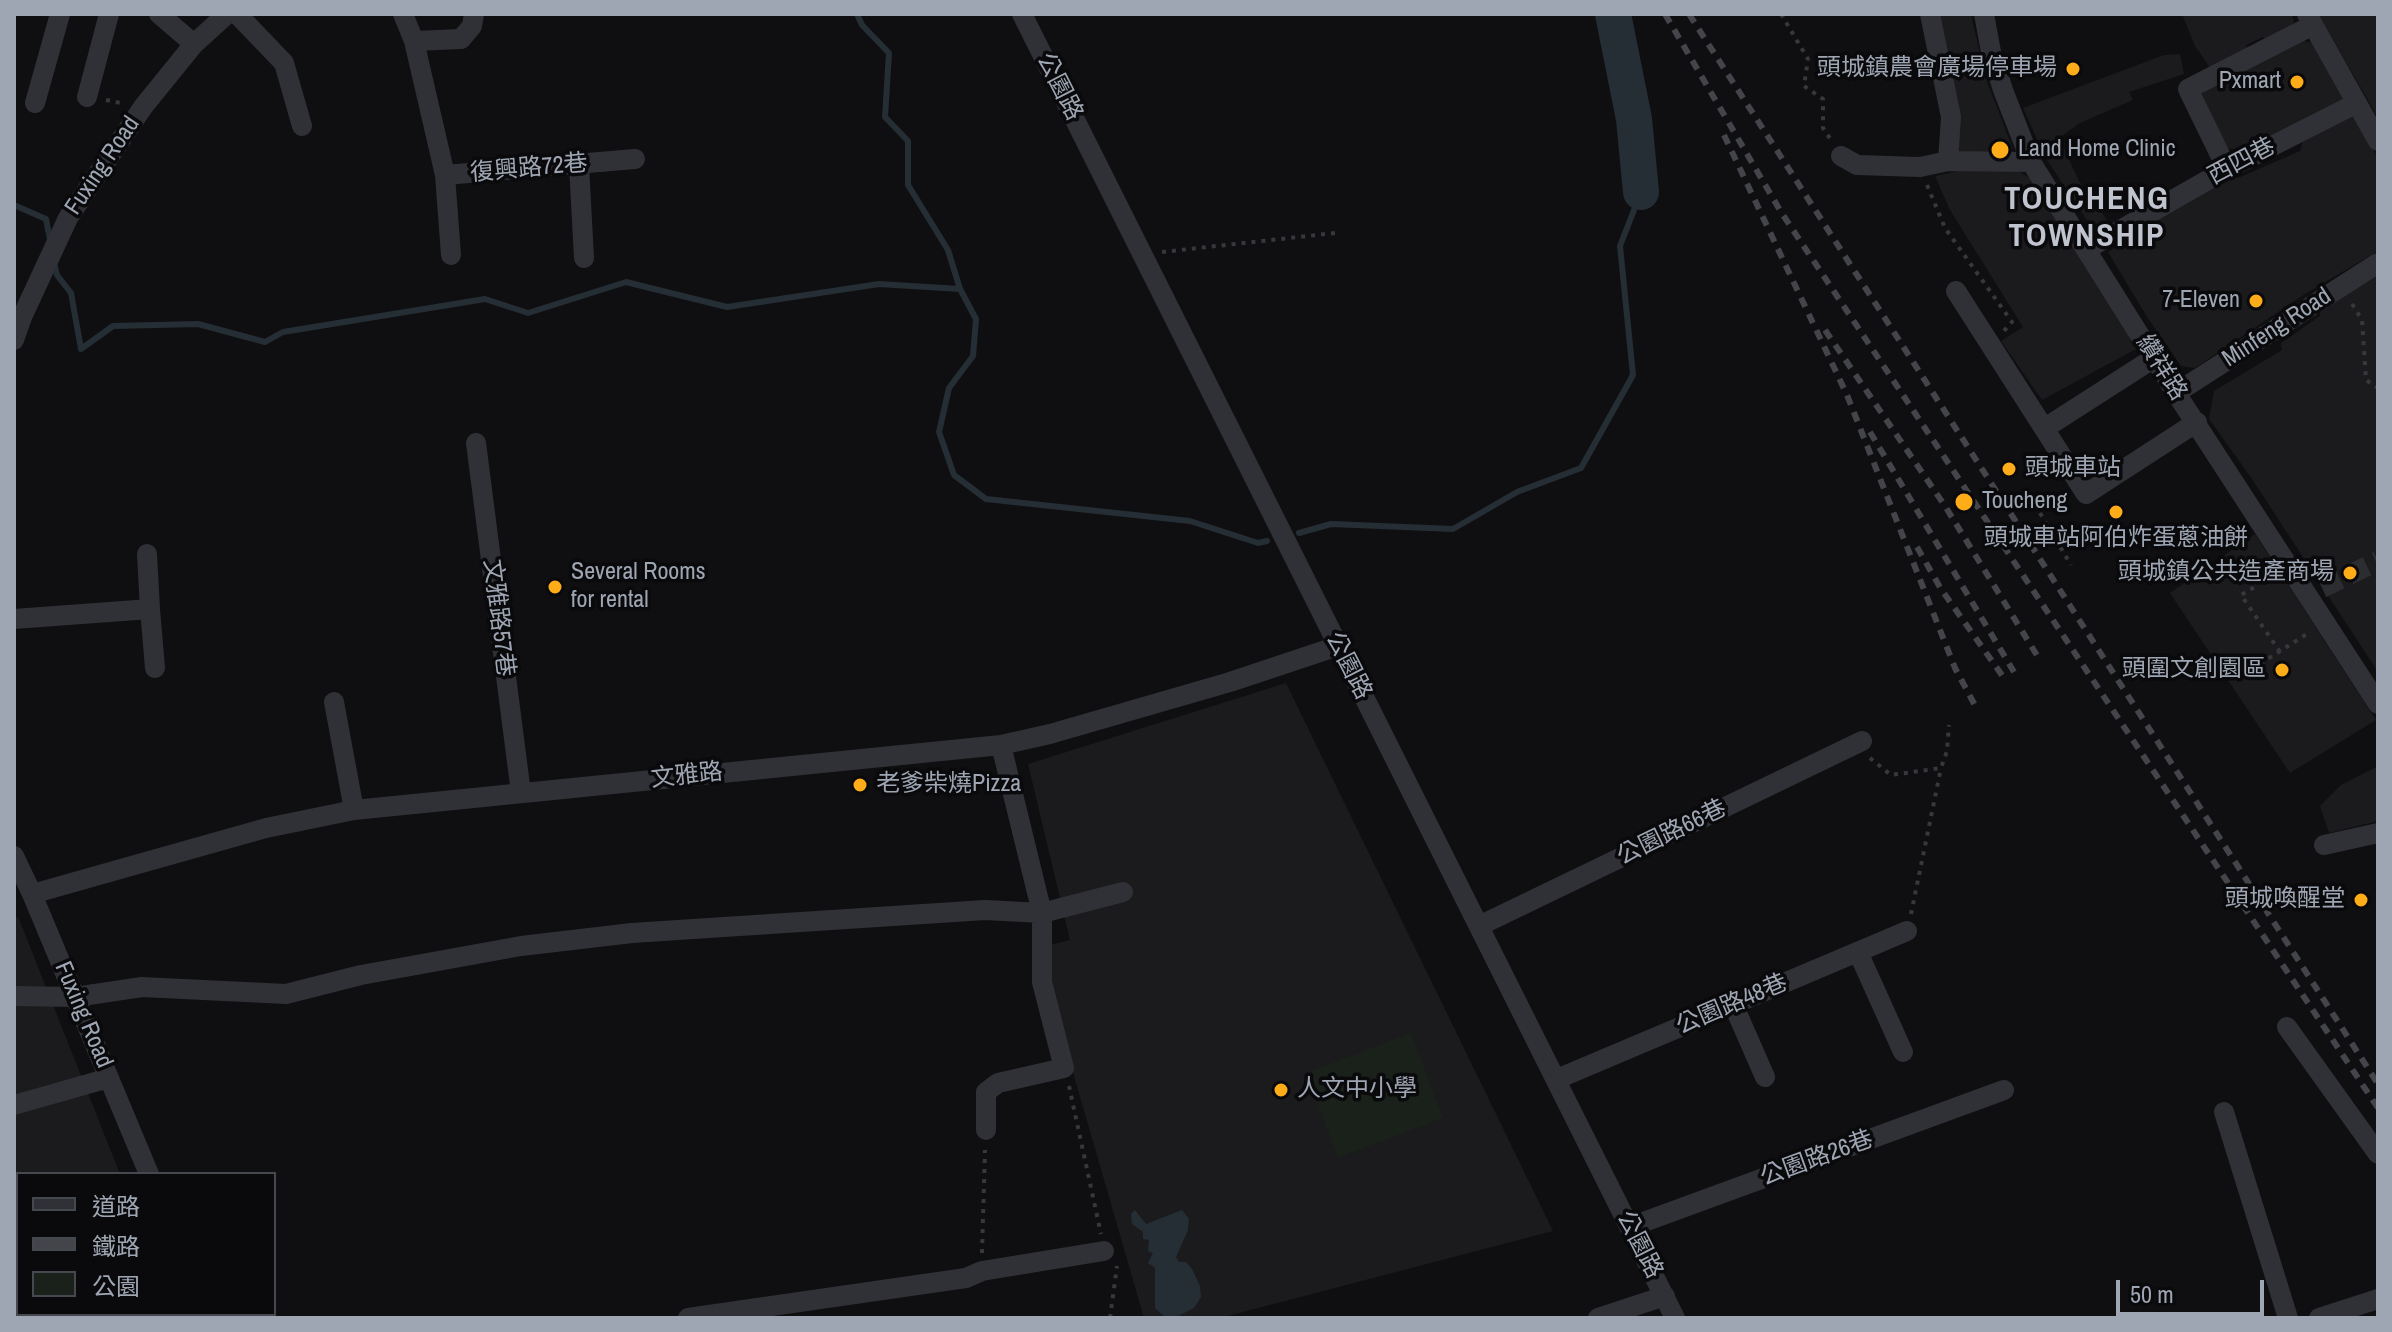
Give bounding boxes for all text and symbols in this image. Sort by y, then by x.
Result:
street label: 公園路 [1030,48,1088,126]
place label: 頭城鎮農會廣場停車場 [1817,55,2057,83]
marker: 頭城鎮農會廣場停車場 [2064,60,2082,78]
place label: Pxmart [2219,68,2281,96]
marker: Pxmart [2288,73,2306,91]
street label: Fuxing Road [60,111,146,221]
street label: 西四巷 [2203,132,2281,192]
place label: Land Home Clinic [2018,136,2176,164]
marker: Land Home Clinic [1989,139,2011,161]
street label: 復興路72巷 [469,150,589,188]
district label: TOUCHENG TOWNSHIP [2004,181,2170,256]
street label: Minfeng Road [2217,282,2337,374]
place label: 7-Eleven [2162,287,2240,315]
marker: 7-Eleven [2247,292,2265,310]
street label: 纘祥路 [2130,330,2192,406]
place label: 頭城車站 [2025,455,2121,483]
marker: 頭城車站 [2000,460,2018,478]
place label: Toucheng [1982,488,2067,516]
marker: Toucheng [1953,491,1975,513]
marker: 頭城車站阿伯炸蛋蔥油餅 [2107,503,2125,521]
place label: 頭城車站阿伯炸蛋蔥油餅 [1984,525,2248,553]
street label: 文雅路57巷 [477,558,519,678]
place label: Several Rooms for rental [571,559,706,615]
place label: 頭城鎮公共造產商場 [2118,559,2334,587]
marker: 頭城鎮公共造產商場 [2341,564,2359,582]
marker: Several Rooms for rental [546,578,564,596]
street label: 公園路 [1319,627,1377,705]
place label: 頭圍文創園區 [2122,656,2266,684]
marker: 頭圍文創園區 [2273,661,2291,679]
street label: 文雅路 [650,758,724,794]
place label: 老爹柴燒Pizza [876,771,1021,799]
marker: 老爹柴燒Pizza [851,776,869,794]
street label: 公園路66巷 [1613,794,1731,872]
place label: 頭城喚醒堂 [2225,886,2345,914]
marker: 頭城喚醒堂 [2352,891,2370,909]
street label: Fuxing Road [48,958,118,1072]
street label: 公園路48巷 [1672,969,1792,1041]
place label: 人文中小學 [1297,1076,1417,1104]
marker: 人文中小學 [1272,1081,1290,1099]
street label: 公園路26巷 [1757,1125,1877,1193]
legend [16,1172,276,1316]
text: 道路 [92,1190,140,1222]
street label: 公園路 [1610,1206,1668,1284]
text: 鐵路 [92,1230,140,1262]
scale bar [2120,1264,2268,1314]
text: 公園 [92,1270,140,1302]
text: 50 m [2130,1278,2174,1310]

